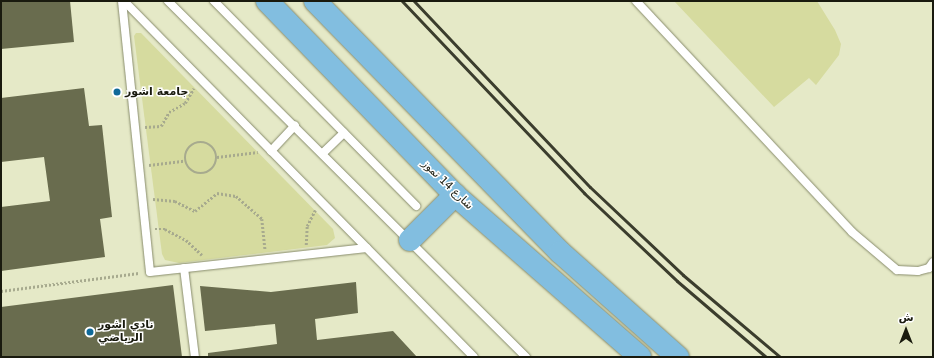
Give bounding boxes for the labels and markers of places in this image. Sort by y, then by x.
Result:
place label: جامعة اشور [125,85,188,99]
marker: جامعة اشور [112,87,122,97]
place label: نادي اشور الرياضي [98,319,154,345]
marker: نادي اشور الرياضي [85,327,95,337]

